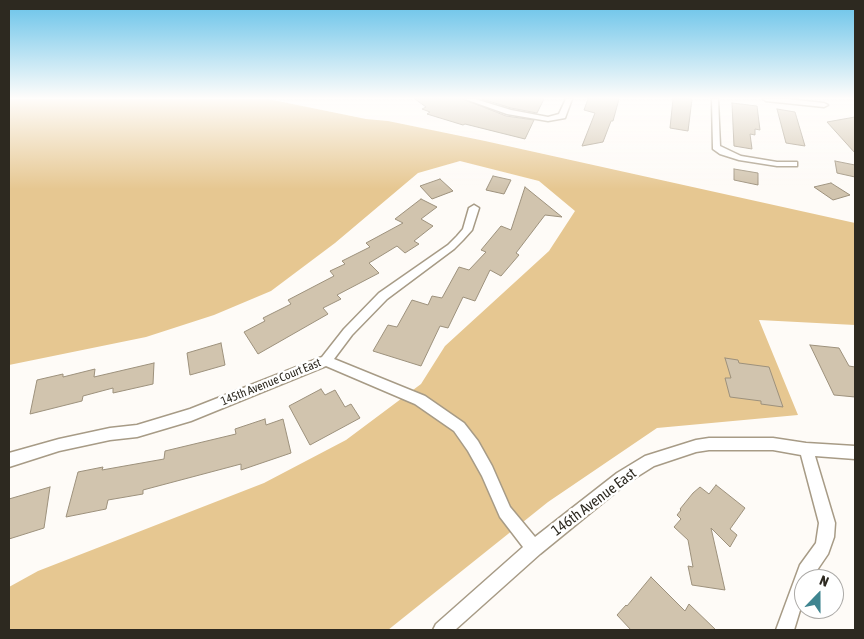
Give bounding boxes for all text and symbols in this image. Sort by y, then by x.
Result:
street label: 145th Avenue Court East [219,355,323,409]
street label: 146th Avenue East [548,464,640,540]
north arrow [794,569,844,619]
text: N [817,572,831,590]

